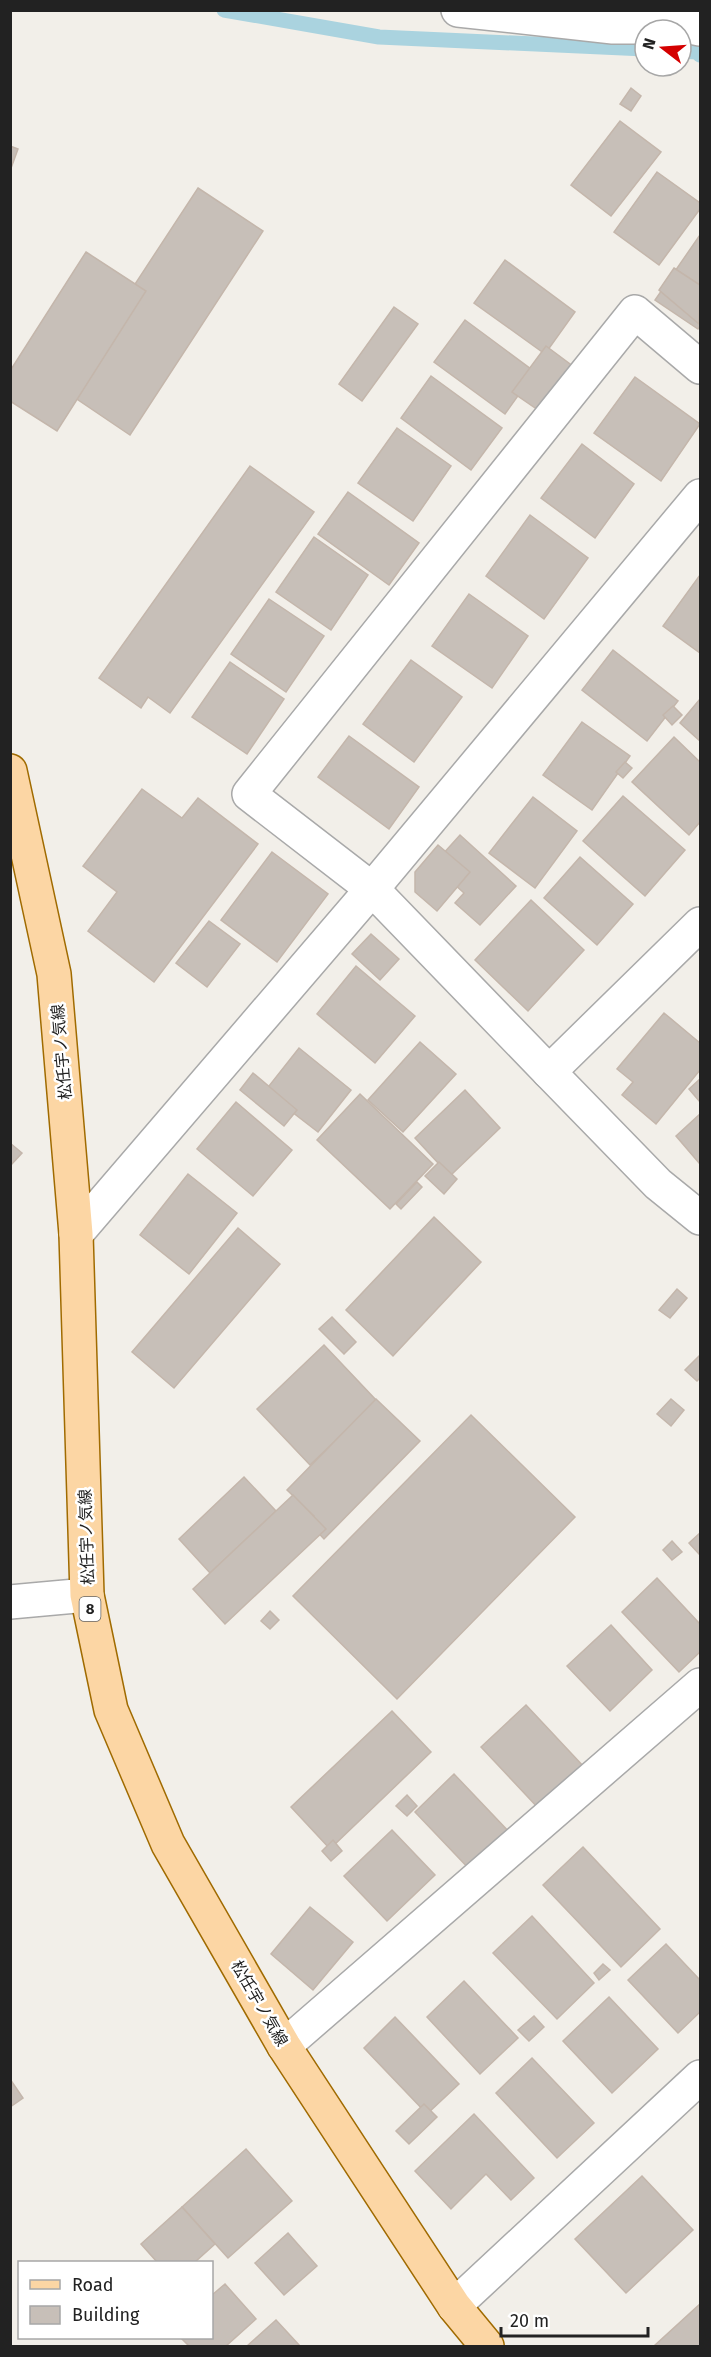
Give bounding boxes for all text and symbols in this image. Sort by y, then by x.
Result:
north arrow [633,18,693,78]
text: N [638,36,660,52]
street label: 松任宇ノ気線 [48,1003,75,1101]
street label: 松任宇ノ気線 [75,1489,98,1585]
road number: 8 [80,1597,100,1621]
street label: 松任宇ノ気線 [227,1957,292,2050]
legend [18,2261,213,2339]
text: Road [72,2274,114,2296]
scale bar [501,2300,648,2338]
text: Building [72,2304,140,2326]
text: 20 m [510,2310,549,2332]

